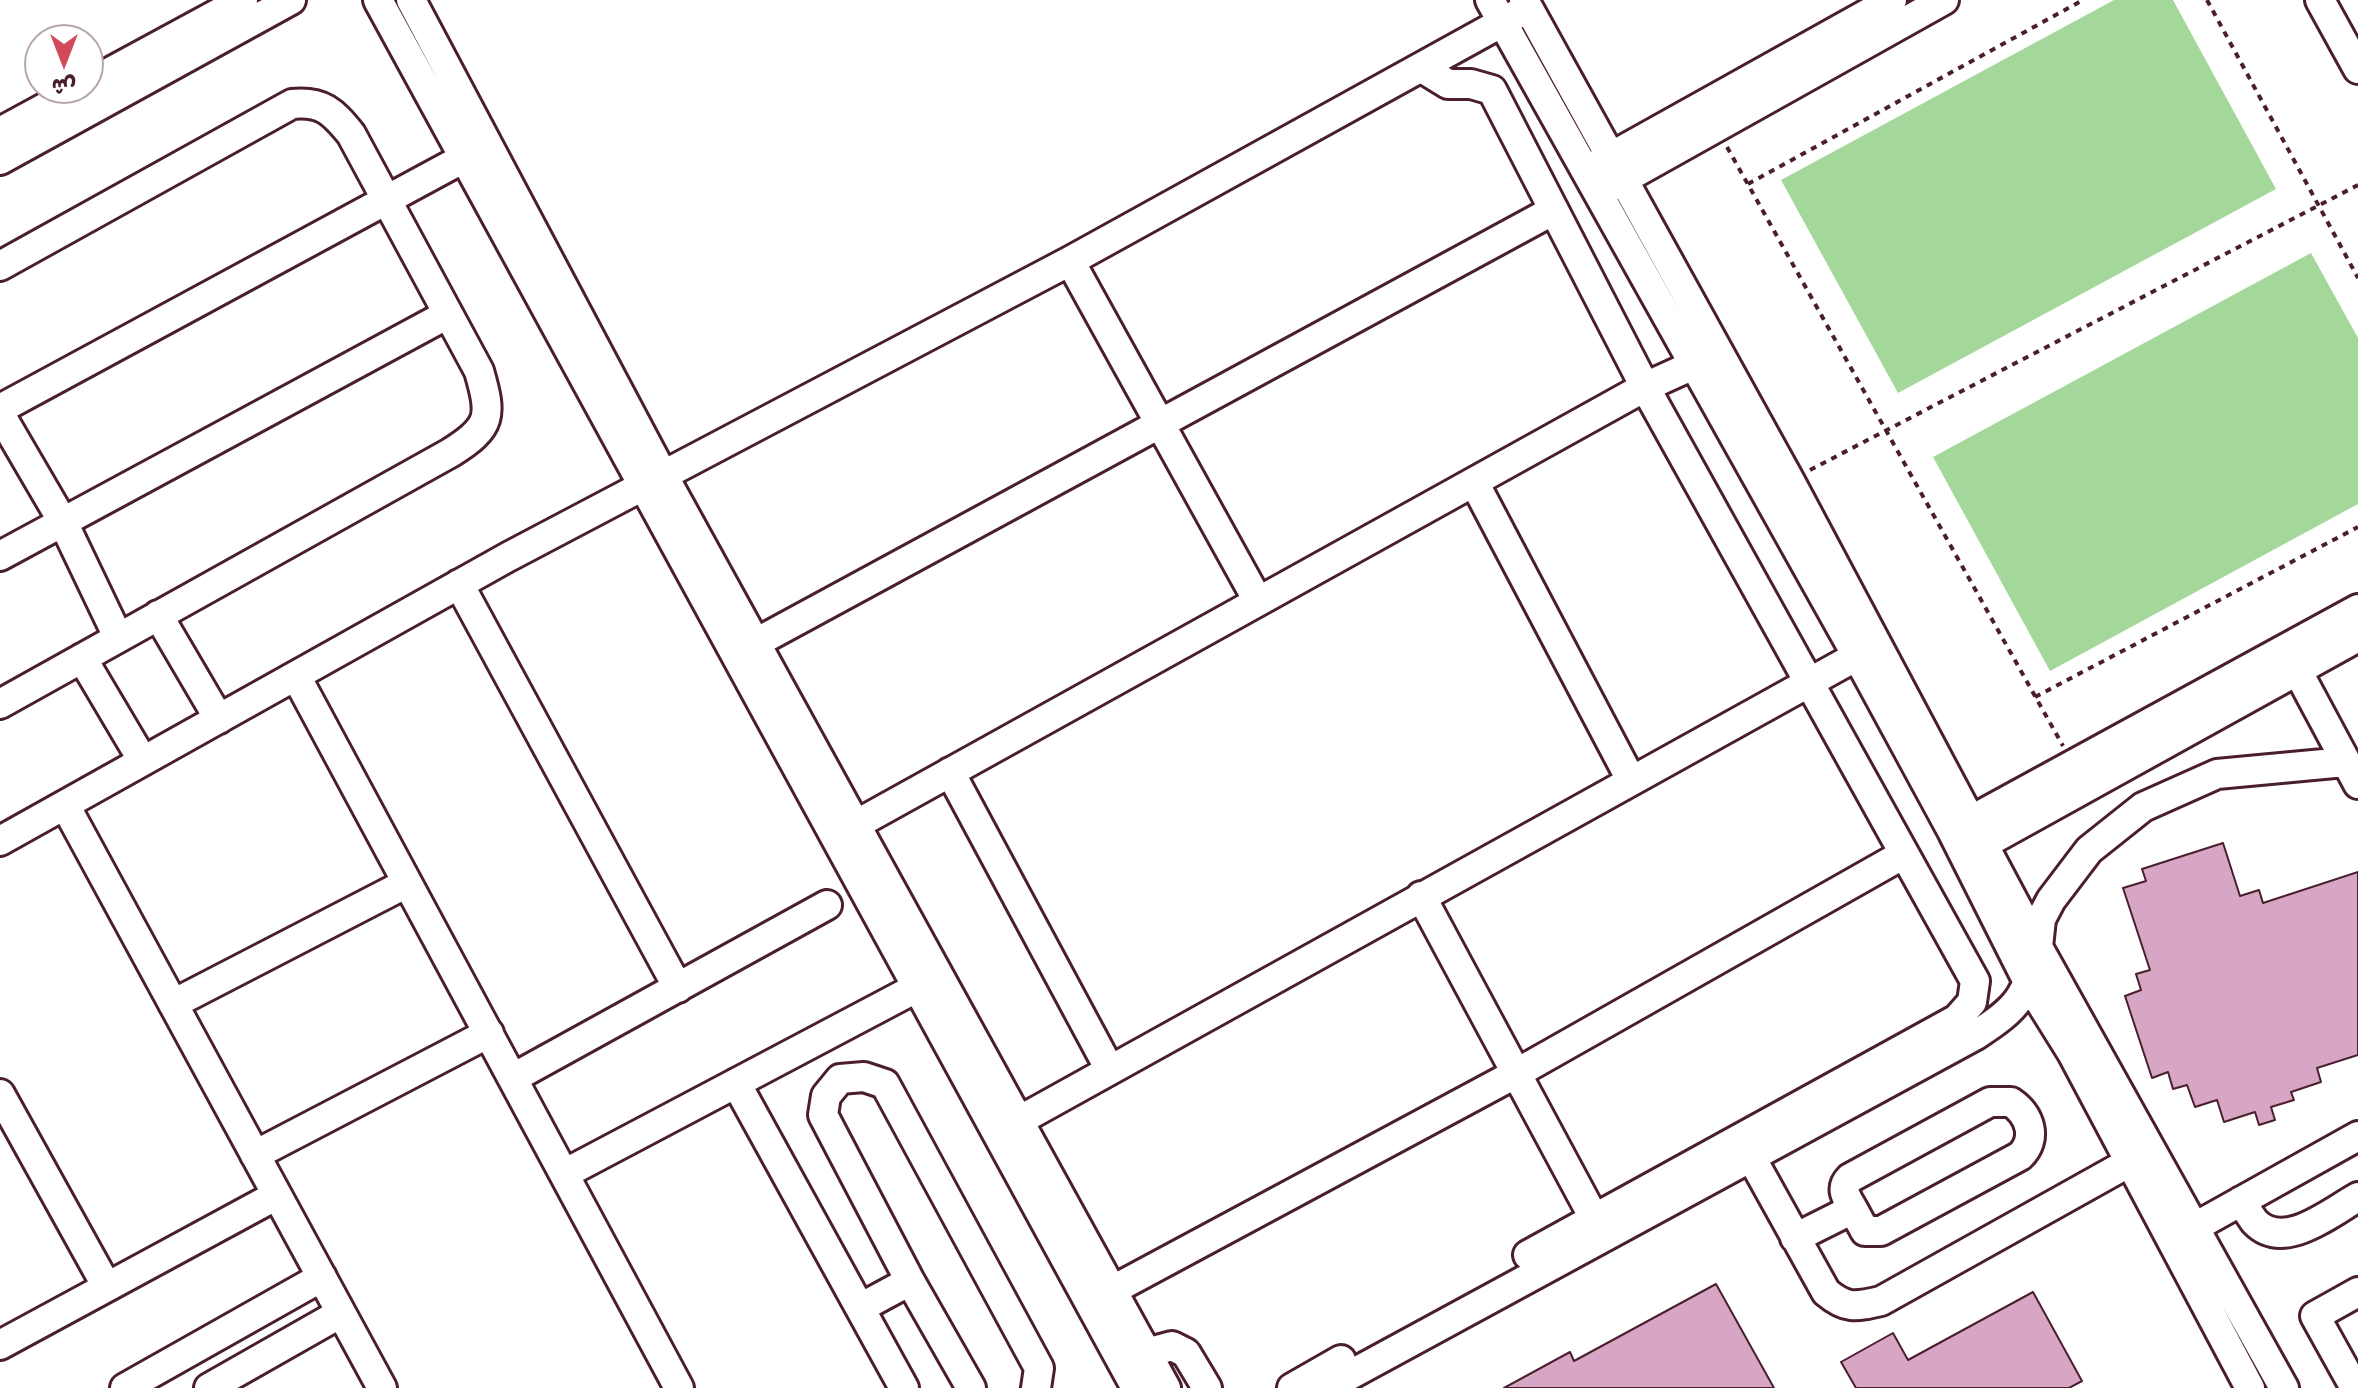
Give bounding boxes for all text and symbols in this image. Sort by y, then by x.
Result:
north arrow [24,24,104,104]
text: ش [52,72,76,100]

